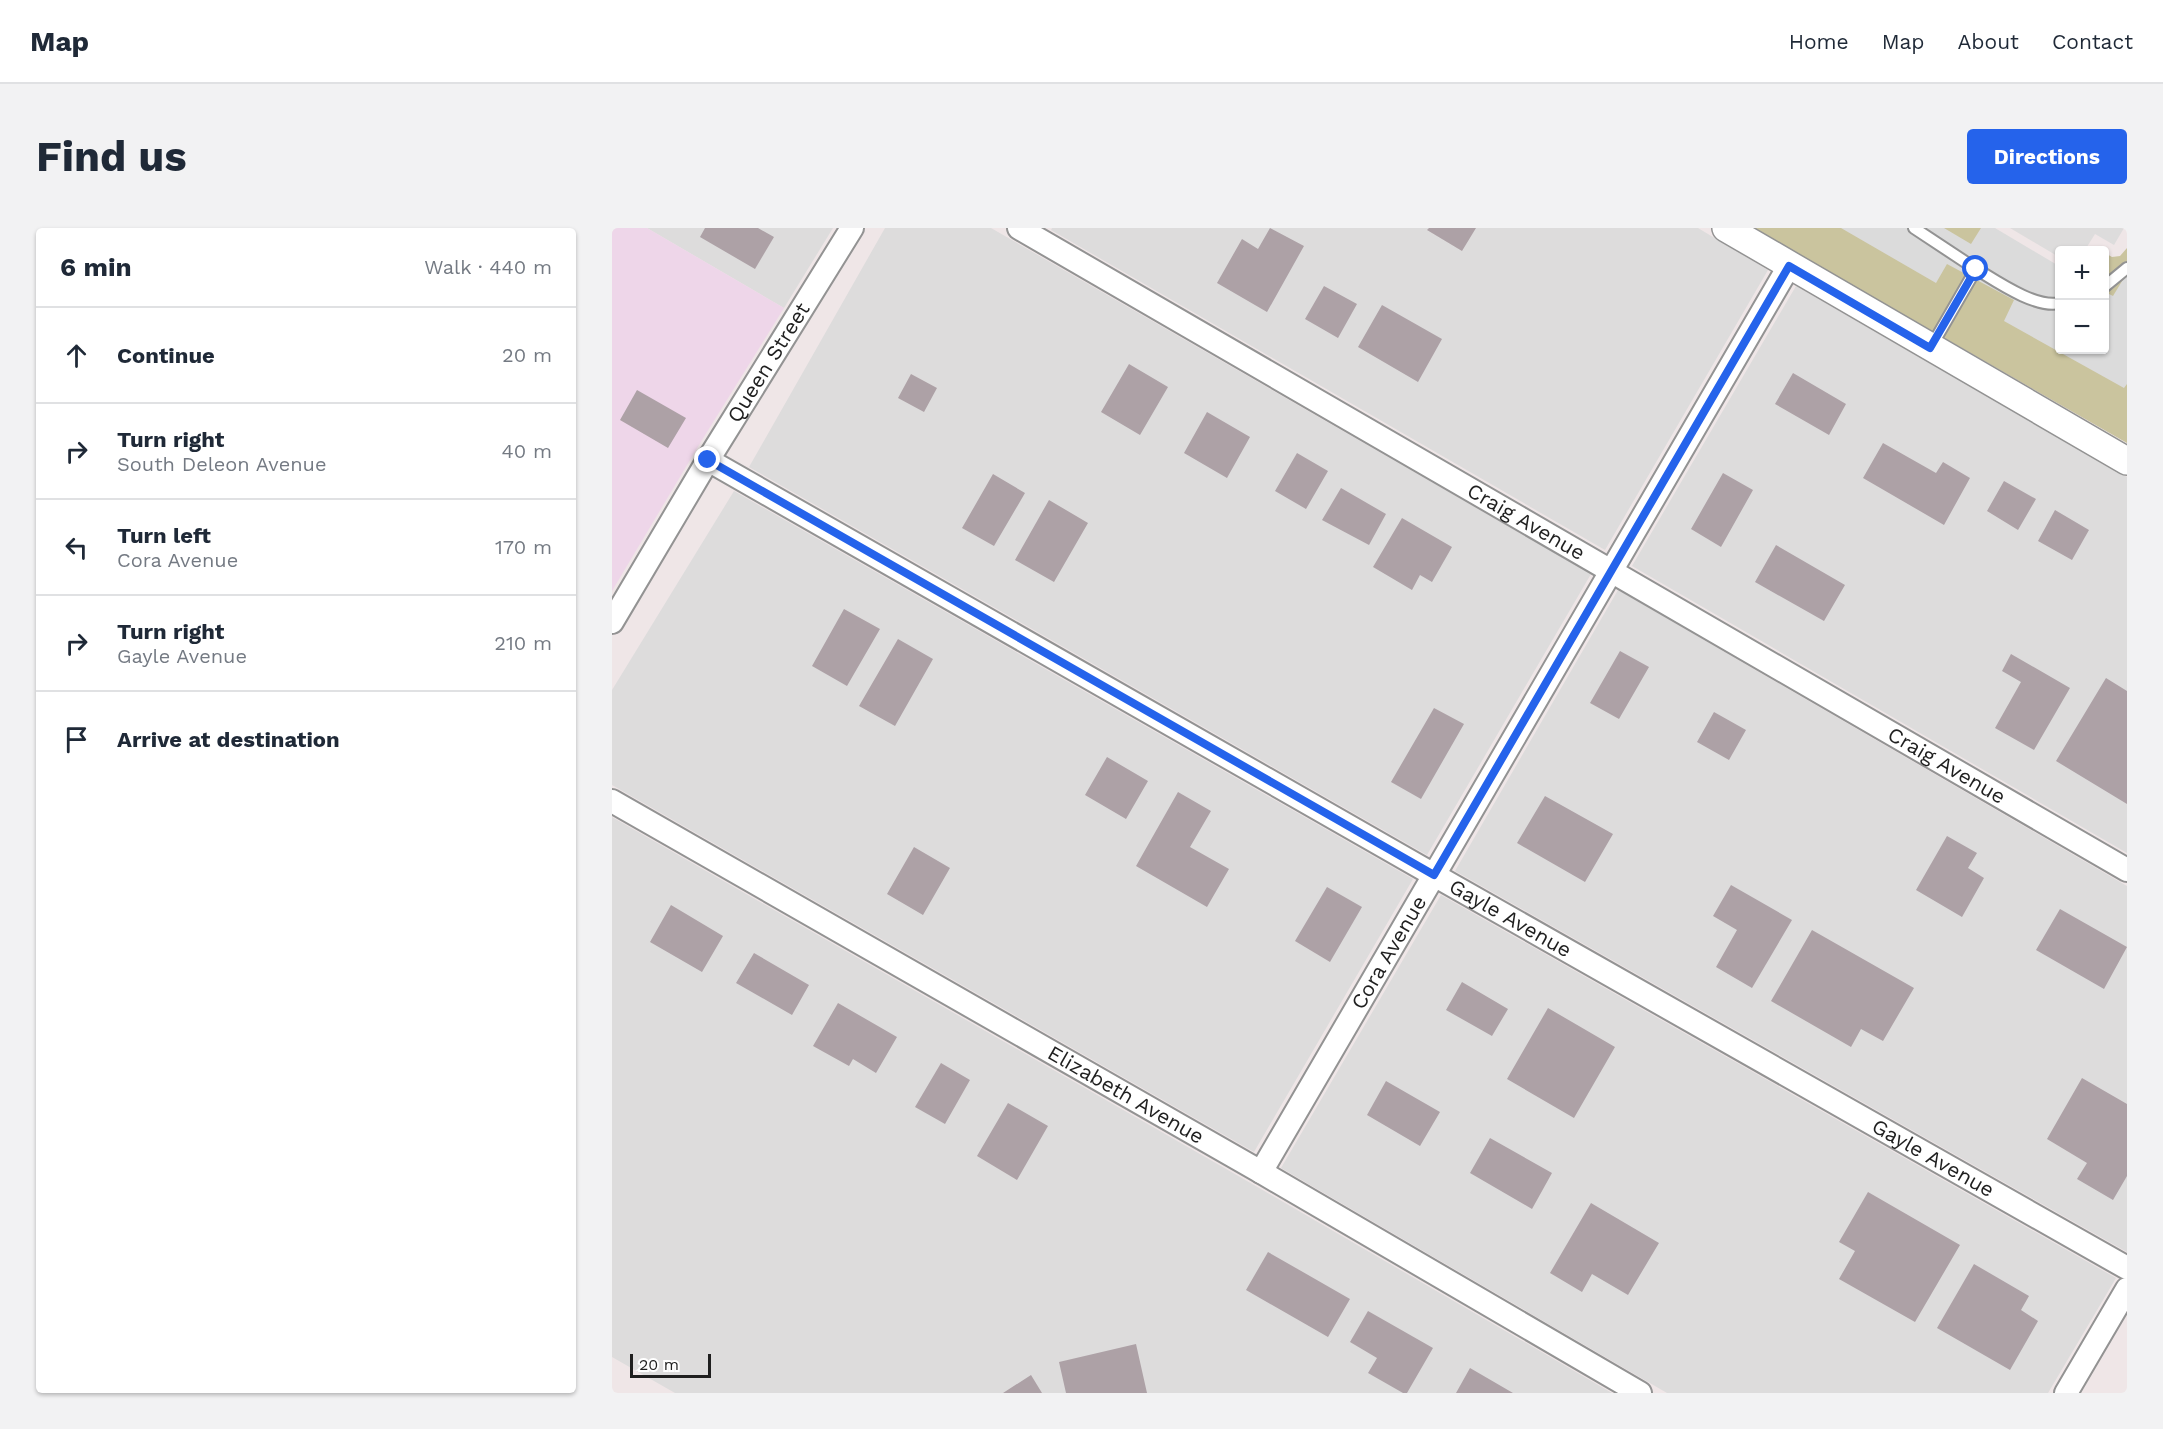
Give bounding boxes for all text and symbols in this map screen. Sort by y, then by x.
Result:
text: Map [30,25,89,58]
text: Home [1789,29,1849,54]
text: Map [1882,29,1925,54]
text: About [1958,29,2019,54]
text: Contact [2052,29,2133,54]
button: Directions [1967,129,2127,184]
text: Find us [36,132,187,181]
map controls [2055,246,2109,354]
button: + [2055,246,2109,300]
text: 6 min [60,252,132,282]
text: Walk · 440 m [424,255,552,279]
route start [1962,255,1988,281]
street label: Queen Street [721,298,815,427]
button: − [2055,300,2109,354]
icon: ahead [60,339,93,372]
text: Continue [117,343,215,368]
text: 20 m [502,343,552,367]
text: Turn right [117,427,224,452]
icon: right [60,435,93,468]
text: 40 m [501,439,552,463]
route end [694,446,720,472]
text: South Deleon Avenue [117,452,327,476]
street label: Craig Avenue [1463,477,1590,565]
text: Turn left [117,523,211,548]
icon: left [60,531,93,564]
text: 170 m [495,535,552,559]
text: Cora Avenue [117,548,238,572]
text: Turn right [117,619,224,644]
icon: right [60,627,93,660]
text: 210 m [494,631,552,655]
text: Gayle Avenue [117,644,247,668]
street label: Craig Avenue [1883,721,2010,809]
icon: arrive [60,723,93,756]
text: Arrive at destination [117,727,340,752]
street label: Gayle Avenue [1445,873,1576,962]
street label: Cora Avenue [1346,891,1431,1014]
street label: Elizabeth Avenue [1044,1040,1209,1149]
street label: Gayle Avenue [1868,1113,1999,1202]
scale bar [630,1351,711,1378]
text: 20 m [639,1355,679,1374]

